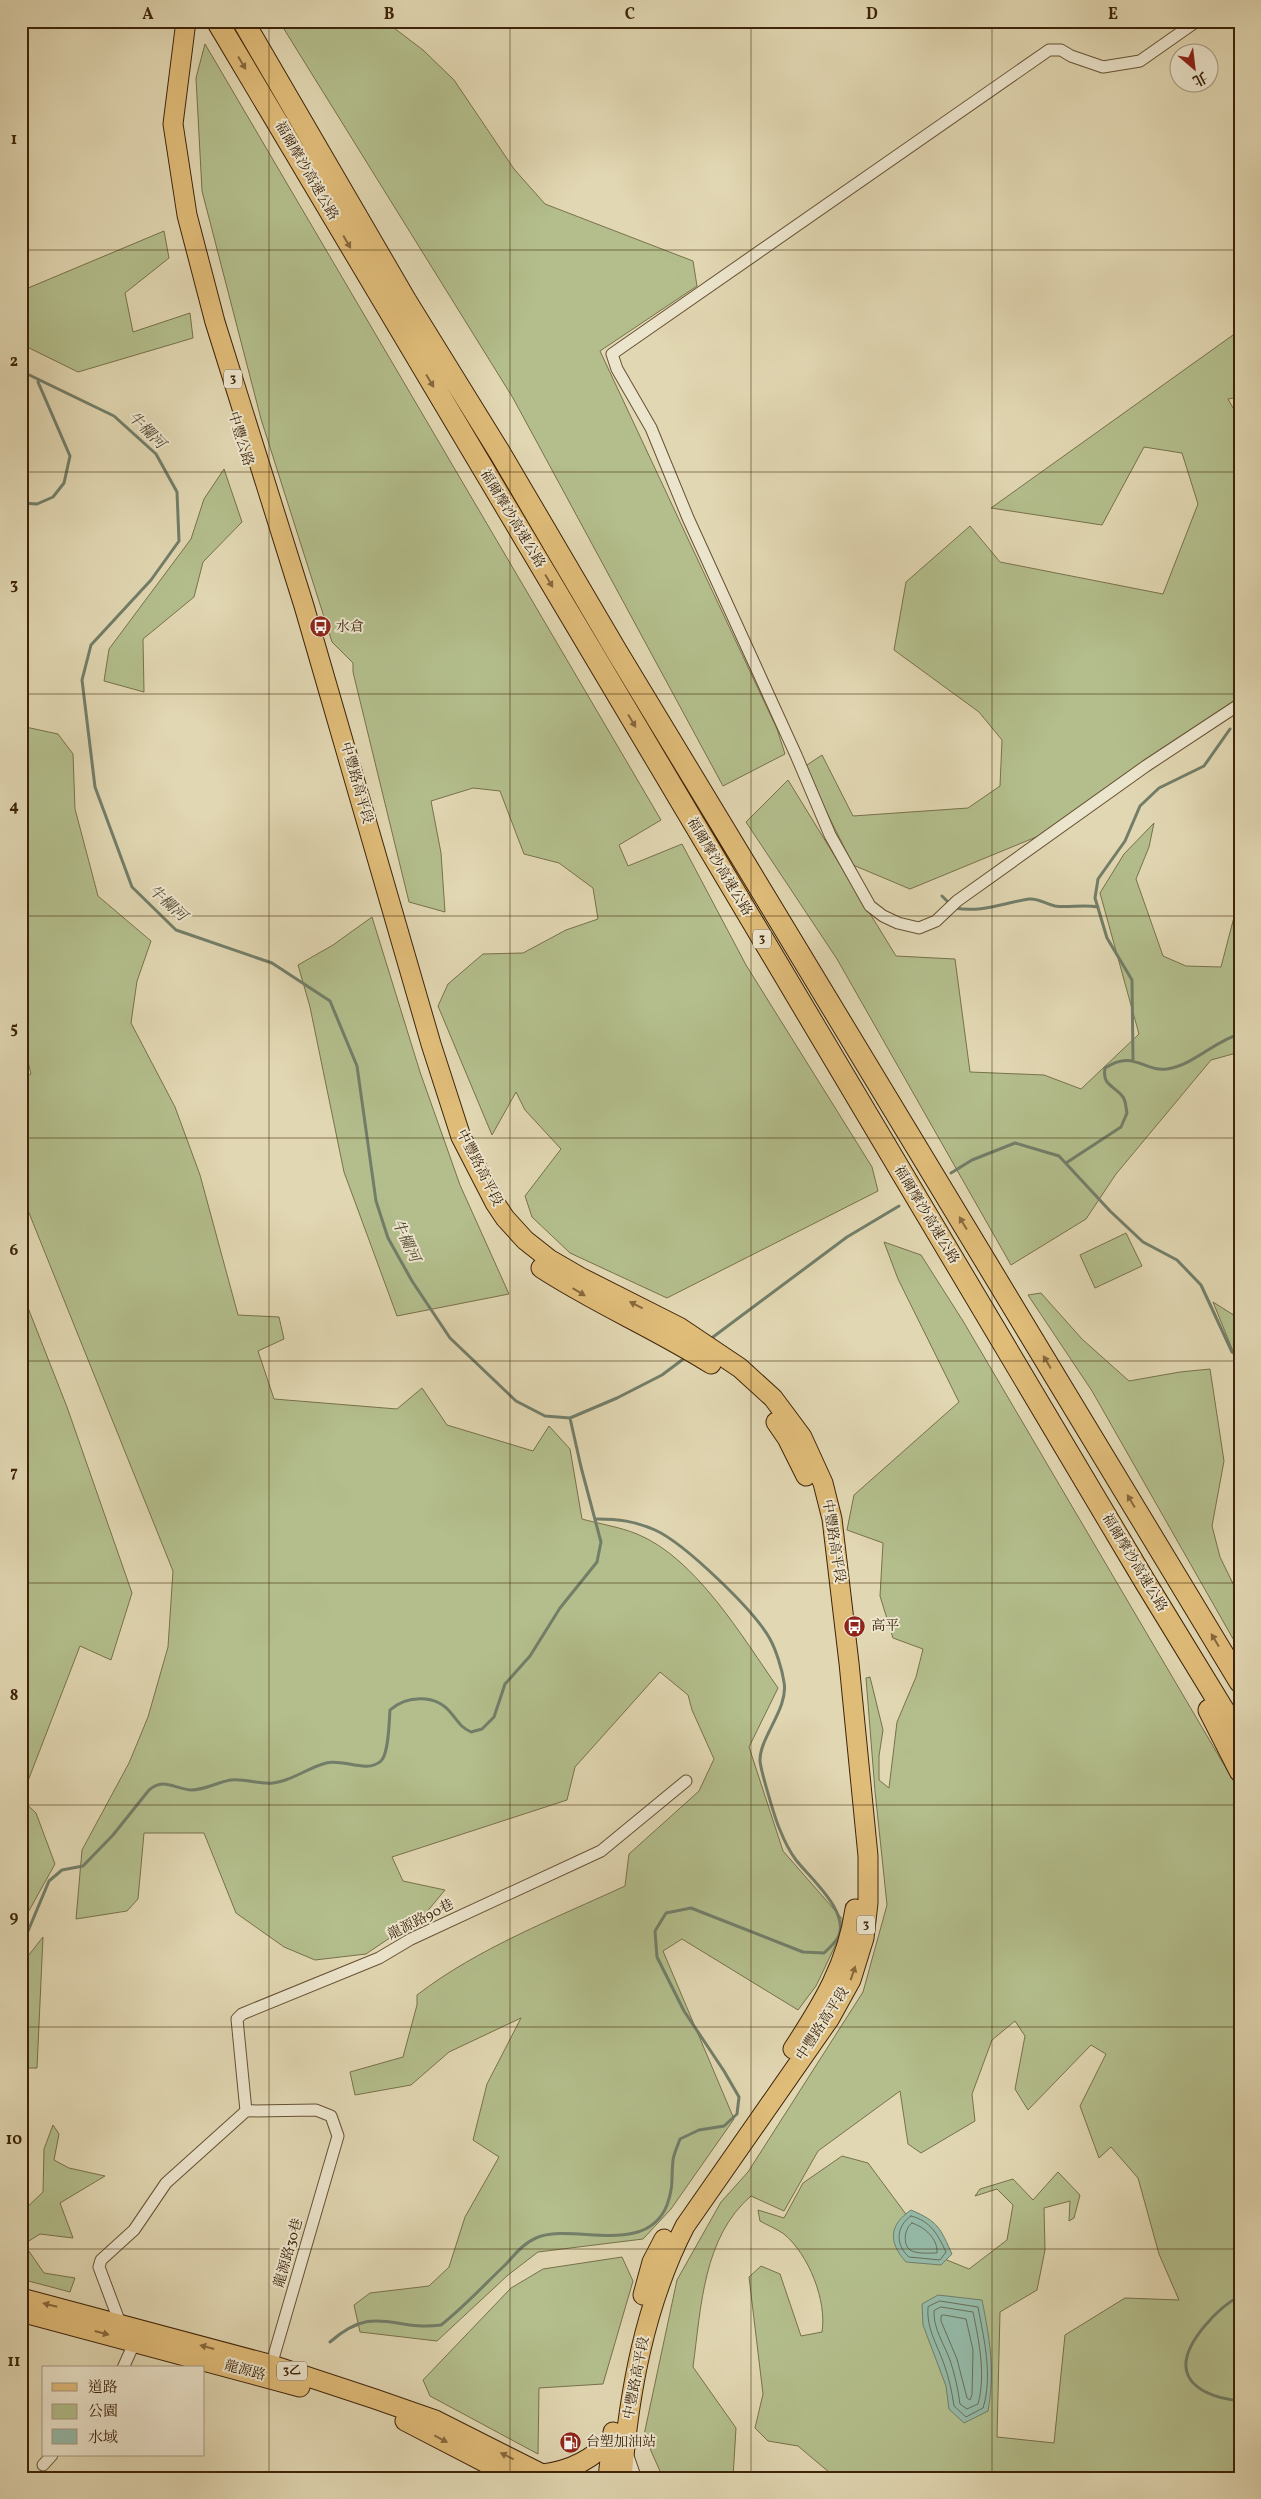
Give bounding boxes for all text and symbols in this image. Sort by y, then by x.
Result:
text: A [142,4,154,26]
text: B [384,4,395,26]
text: C [625,4,635,26]
text: D [866,4,878,26]
text: E [1108,4,1118,26]
north arrow [1168,42,1218,92]
one-way arrow [238,57,247,70]
text: 北 [1189,66,1210,90]
street label: 福爾摩沙高速公路 [270,118,342,224]
text: 1 [11,129,17,151]
one-way arrow [343,234,351,249]
text: 2 [10,351,18,373]
road number: 3 [224,369,242,388]
one-way arrow [426,375,435,388]
water label: 牛欄河 [123,408,171,456]
street label: 中豐公路 [223,409,257,469]
street label: 福爾摩沙高速公路 [475,466,549,572]
one-way arrow [545,573,553,588]
text: 3 [10,574,18,596]
bus stop icon: 水倉 [308,615,332,639]
place label: 水倉 [336,618,364,637]
one-way arrow [628,714,637,727]
street label: 中豐路高平段 [335,740,377,826]
text: 4 [9,796,19,818]
street label: 福爾摩沙高速公路 [682,814,756,920]
water label: 牛欄河 [143,881,193,929]
road number: 3 [753,930,771,949]
text: 5 [10,1018,18,1040]
street label: 中豐路高平段 [451,1126,507,1210]
street label: 福爾摩沙高速公路 [889,1162,963,1268]
water label: 牛欄河 [386,1216,425,1269]
one-way arrow [958,1216,967,1229]
text: 6 [10,1240,19,1262]
one-way arrow [573,1288,586,1297]
one-way arrow [629,1301,643,1309]
one-way arrow [1042,1356,1051,1369]
text: 7 [10,1462,18,1484]
one-way arrow [1126,1495,1135,1508]
street label: 中豐路高平段 [817,1498,849,1584]
street label: 福爾摩沙高速公路 [1097,1510,1171,1616]
bus stop icon: 高平 [843,1614,867,1638]
place label: 高平 [871,1617,899,1636]
one-way arrow [1210,1634,1219,1647]
text: 8 [10,1685,18,1707]
street label: 龍源路90巷 [385,1895,457,1945]
text: 9 [10,1907,19,1929]
road number: 3 [857,1916,875,1934]
one-way arrow [850,1965,857,1980]
street label: 中豐路高平段 [792,1984,854,2064]
text: 10 [6,2129,22,2151]
street label: 龍源路30巷 [270,2216,308,2290]
one-way arrow [42,2301,57,2309]
one-way arrow [95,2329,110,2337]
street label: 中豐路高平段 [620,2335,654,2421]
one-way arrow [199,2343,214,2351]
text: 11 [8,2351,20,2373]
street label: 龍源路 [222,2356,268,2386]
road number: 3乙 [277,2362,307,2380]
legend [42,2366,205,2456]
text: 道路 [88,2378,118,2399]
text: 公園 [88,2402,118,2423]
text: 水域 [88,2428,118,2449]
fuel station icon: 台塑加油站 [558,2430,582,2454]
place label: 台塑加油站 [586,2433,656,2452]
one-way arrow [434,2434,447,2443]
one-way arrow [500,2452,514,2460]

